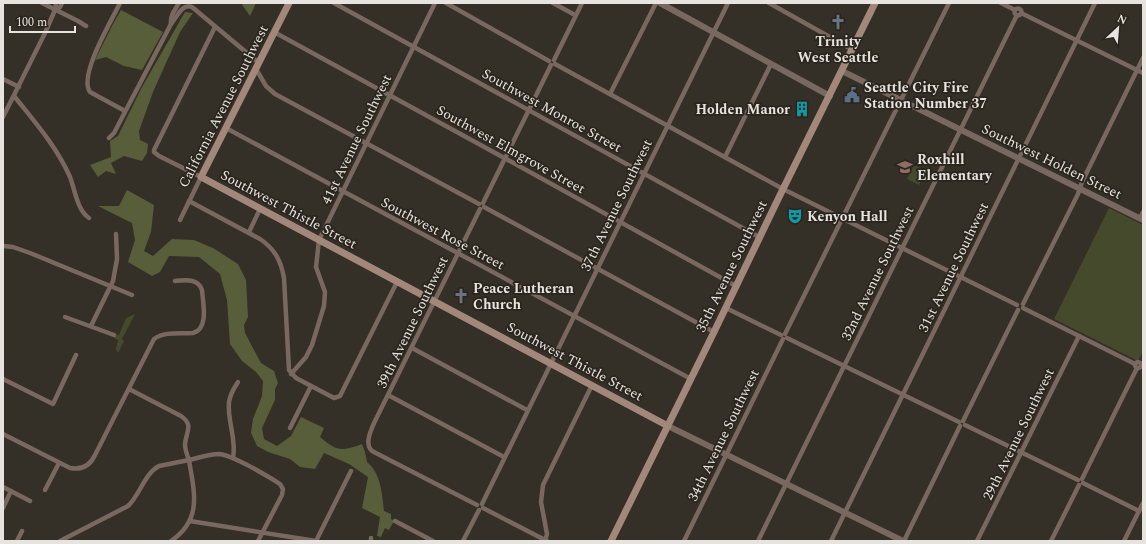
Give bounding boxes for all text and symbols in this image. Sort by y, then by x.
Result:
scale bar [10,8,75,34]
north arrow [1098,8,1138,48]
text: N [1114,10,1130,29]
text: 100 m [16,13,47,32]
church icon: Trinity West Seattle [829,13,847,31]
street label: California Avenue Southwest [173,21,274,191]
place label: Trinity West Seattle [798,31,878,68]
street label: Southwest Monroe Street [478,63,626,158]
street label: 41st Avenue Southwest [316,71,397,208]
place label: Seattle City Fire Station Number 37 [864,77,987,114]
public building icon: Seattle City Fire Station Number 37 [843,86,861,104]
place label: Holden Manor [695,99,790,120]
street label: Southwest Elmgrove Street [432,100,589,199]
building icon: Holden Manor [793,100,811,118]
street label: Southwest Holden Street [978,118,1126,205]
street label: 37th Avenue Southwest [575,136,658,275]
place label: Roxhill Elementary [917,149,993,186]
school or university icon: Roxhill Elementary [896,158,914,176]
street label: Southwest Thistle Street [217,165,361,254]
street label: Southwest Rose Street [377,192,508,275]
street label: 35th Avenue Southwest [690,197,773,336]
street label: 31st Avenue Southwest [913,199,994,336]
street label: 32nd Avenue Southwest [836,202,919,344]
place label: Kenyon Hall [807,206,888,227]
theatre icon: Kenyon Hall [786,207,804,225]
street label: 39th Avenue Southwest [371,253,454,392]
place label: Peace Lutheran Church [473,278,574,315]
church icon: Peace Lutheran Church [452,287,470,305]
street label: Southwest Thistle Street [503,317,647,406]
street label: 29th Avenue Southwest [977,365,1060,504]
street label: 34th Avenue Southwest [682,366,765,505]

